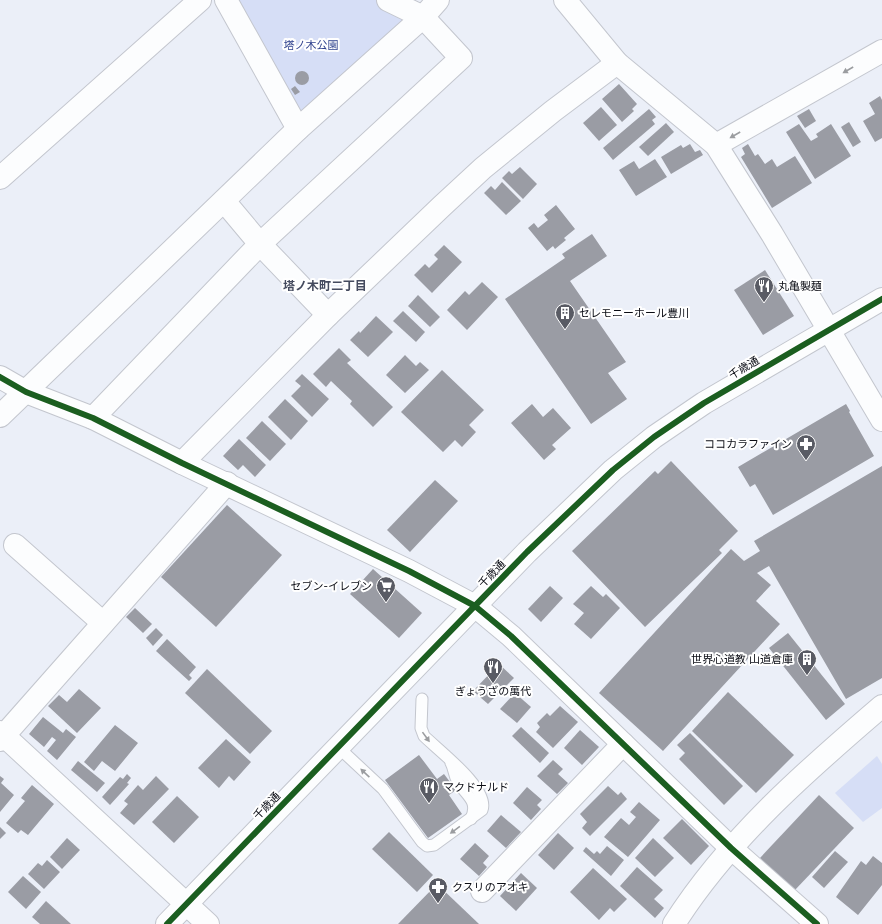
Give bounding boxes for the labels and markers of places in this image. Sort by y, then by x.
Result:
restaurant icon: 丸亀製麺 [753,275,775,303]
place label: 丸亀製麺 [778,280,822,293]
building icon: セレモニーホール豊川 [554,302,576,330]
place label: セレモニーホール豊川 [579,307,689,320]
pharmacy icon: ココカラファイン [795,433,817,461]
place label: ココカラファイン [704,438,792,451]
supermarket icon: セブン-イレブン [375,575,397,603]
place label: セブン-イレブン [291,580,372,593]
building icon: 世界心道教 山道倉庫 [796,648,818,676]
place label: 世界心道教 山道倉庫 [691,653,793,666]
restaurant icon: ぎょうざの萬代 [482,656,504,684]
place label: ぎょうざの萬代 [455,685,531,698]
restaurant icon: マクドナルド [418,776,440,804]
place label: マクドナルド [443,781,509,794]
pharmacy icon: クスリのアオキ [427,876,449,904]
place label: クスリのアオキ [452,881,529,894]

